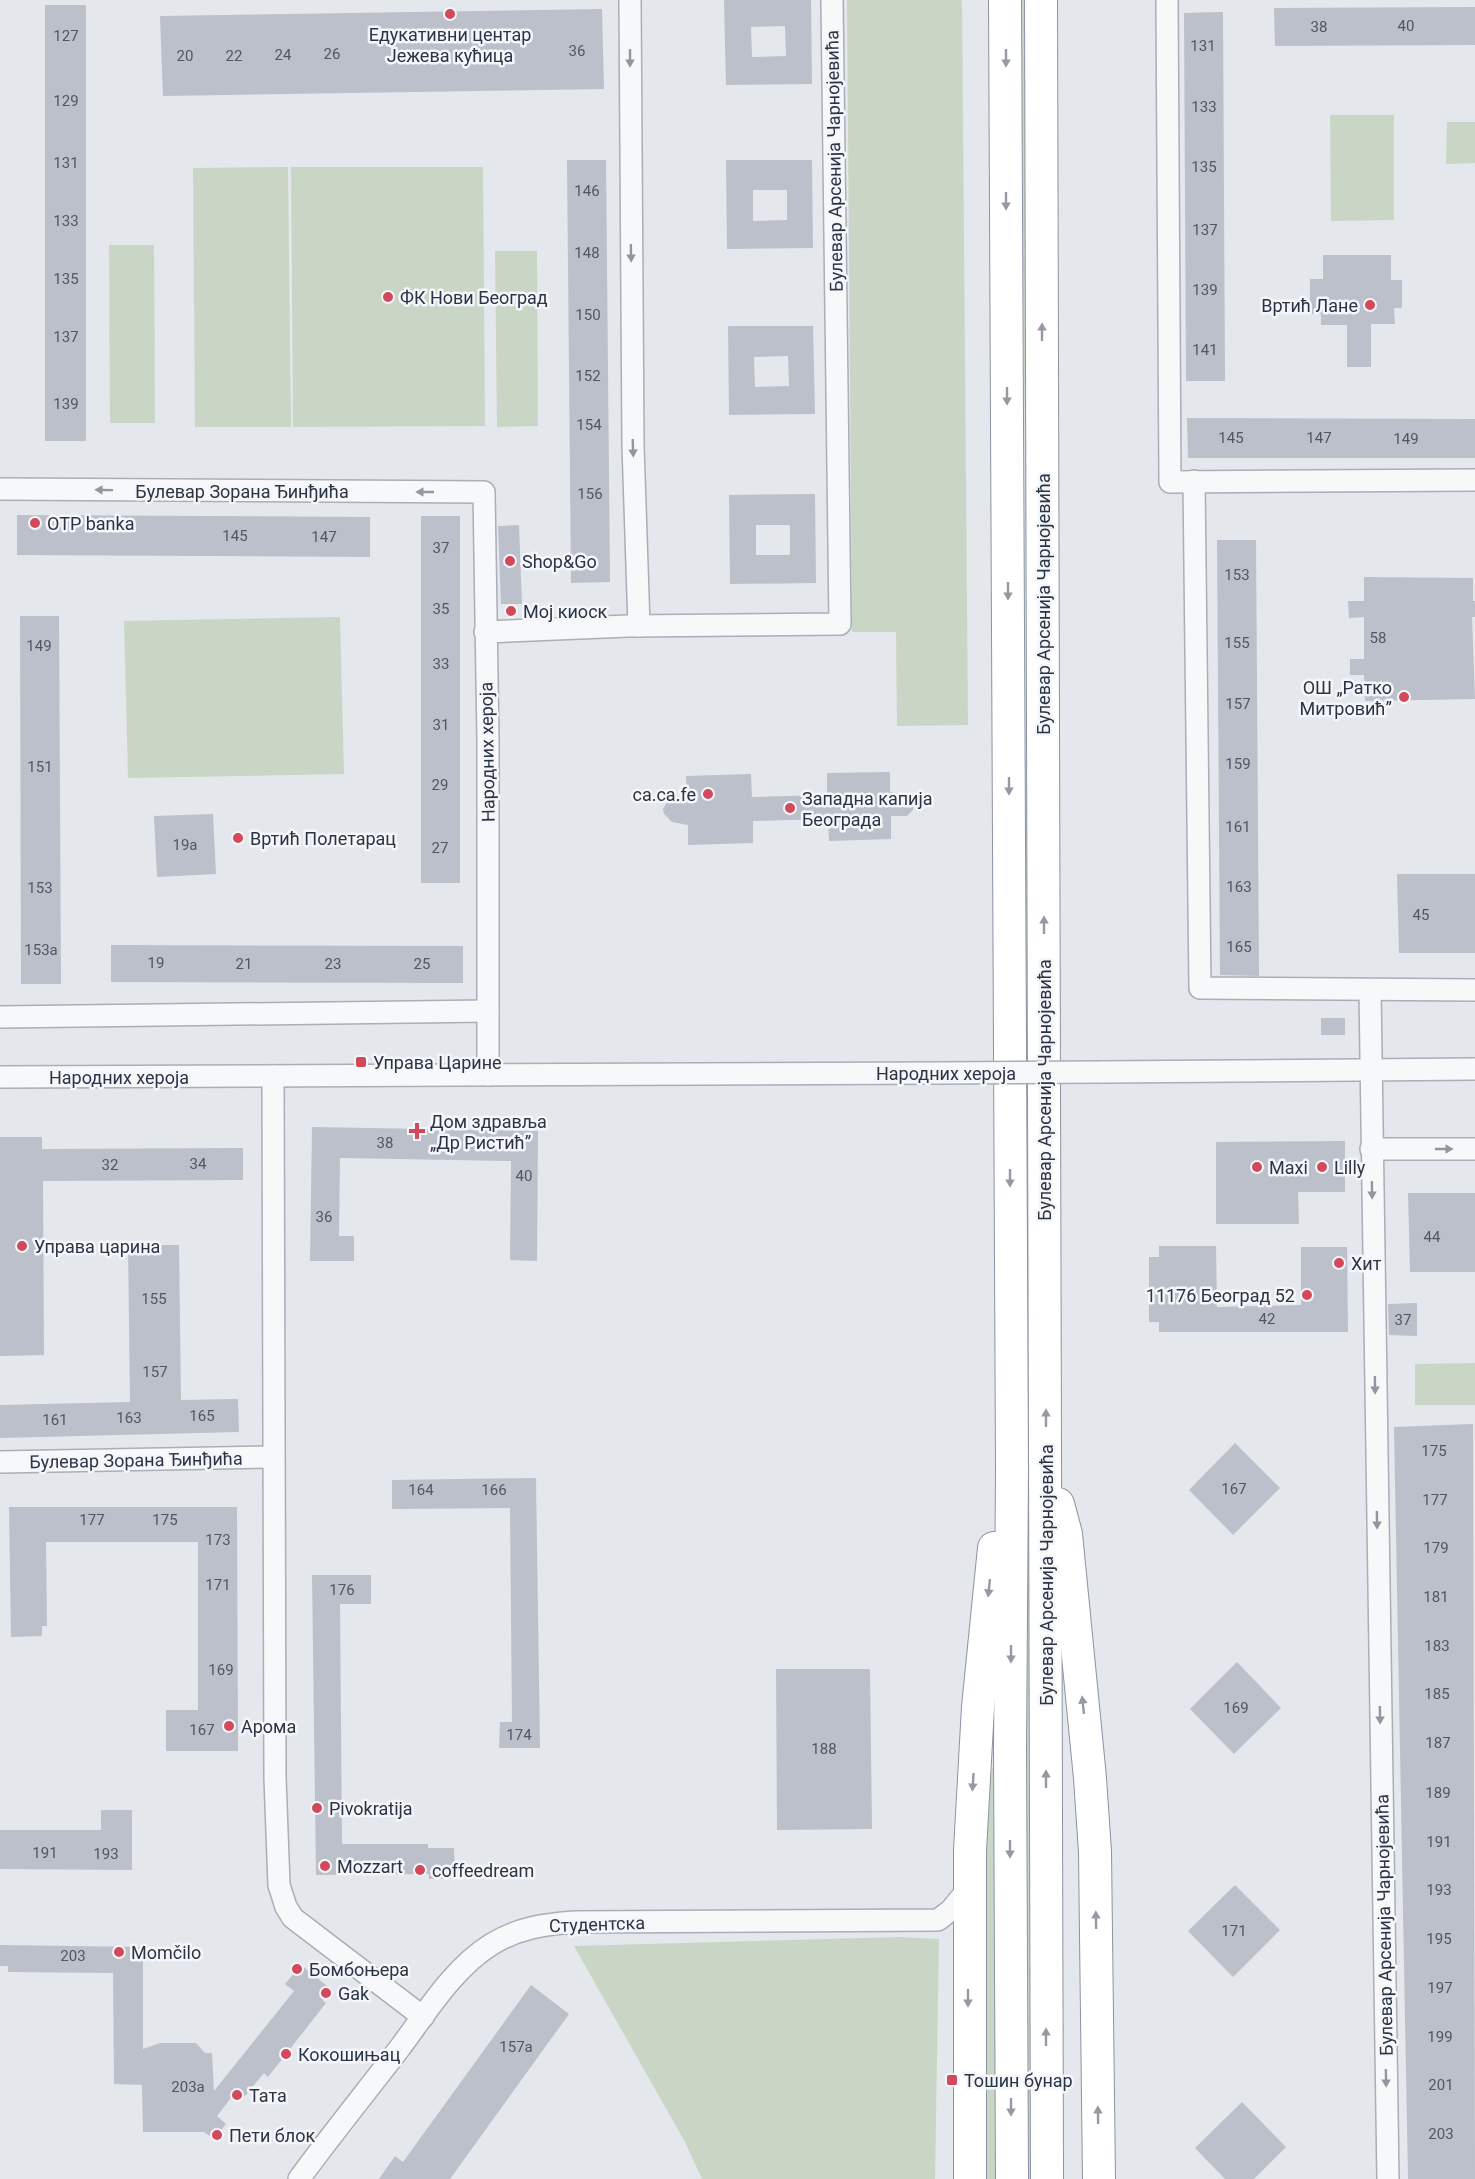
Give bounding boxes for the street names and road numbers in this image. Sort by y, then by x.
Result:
street label: Булевар Арсенија Чарнојевића [821,30,847,292]
street label: Булевар Арсенија Чарнојевића [1033,473,1054,735]
street label: Булевар Зорана Ђинђића [135,481,349,502]
street label: Народних хероја [475,682,499,822]
street label: Булевар Арсенија Чарнојевића [1034,959,1055,1221]
street label: Народних хероја [876,1063,1016,1084]
street label: Народних хероја [49,1067,189,1088]
street label: Булевар Арсенија Чарнојевића [1036,1444,1057,1706]
street label: Булевар Зорана Ђинђића [29,1448,243,1472]
street label: Булевар Арсенија Чарнојевића [1371,1794,1397,2056]
street label: Студентска [549,1912,645,1936]

